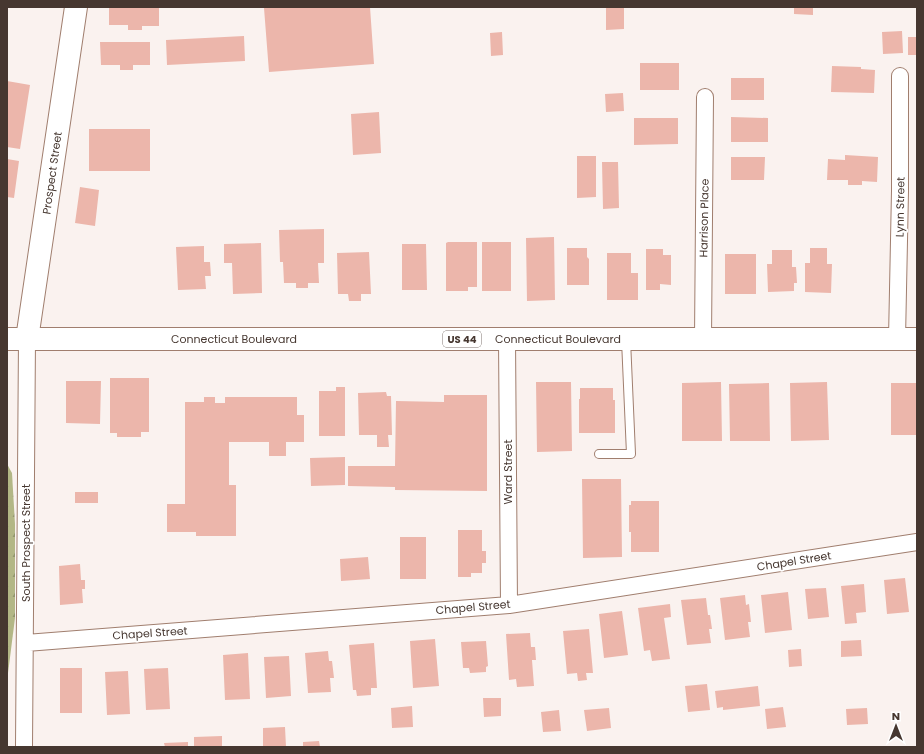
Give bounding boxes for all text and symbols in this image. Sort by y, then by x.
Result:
street label: Prospect Street [38,131,66,215]
street label: Lynn Street [891,177,909,237]
street label: Harrison Place [695,178,713,258]
street label: Connecticut Boulevard [171,331,297,347]
road number: US 44 [443,331,481,347]
street label: Connecticut Boulevard [495,331,621,347]
street label: Ward Street [500,440,516,504]
street label: South Prospect Street [18,484,34,602]
street label: Chapel Street [756,547,832,575]
street label: Chapel Street [435,596,511,618]
street label: Chapel Street [112,622,188,644]
north arrow [876,706,916,746]
text: N [892,708,900,724]

